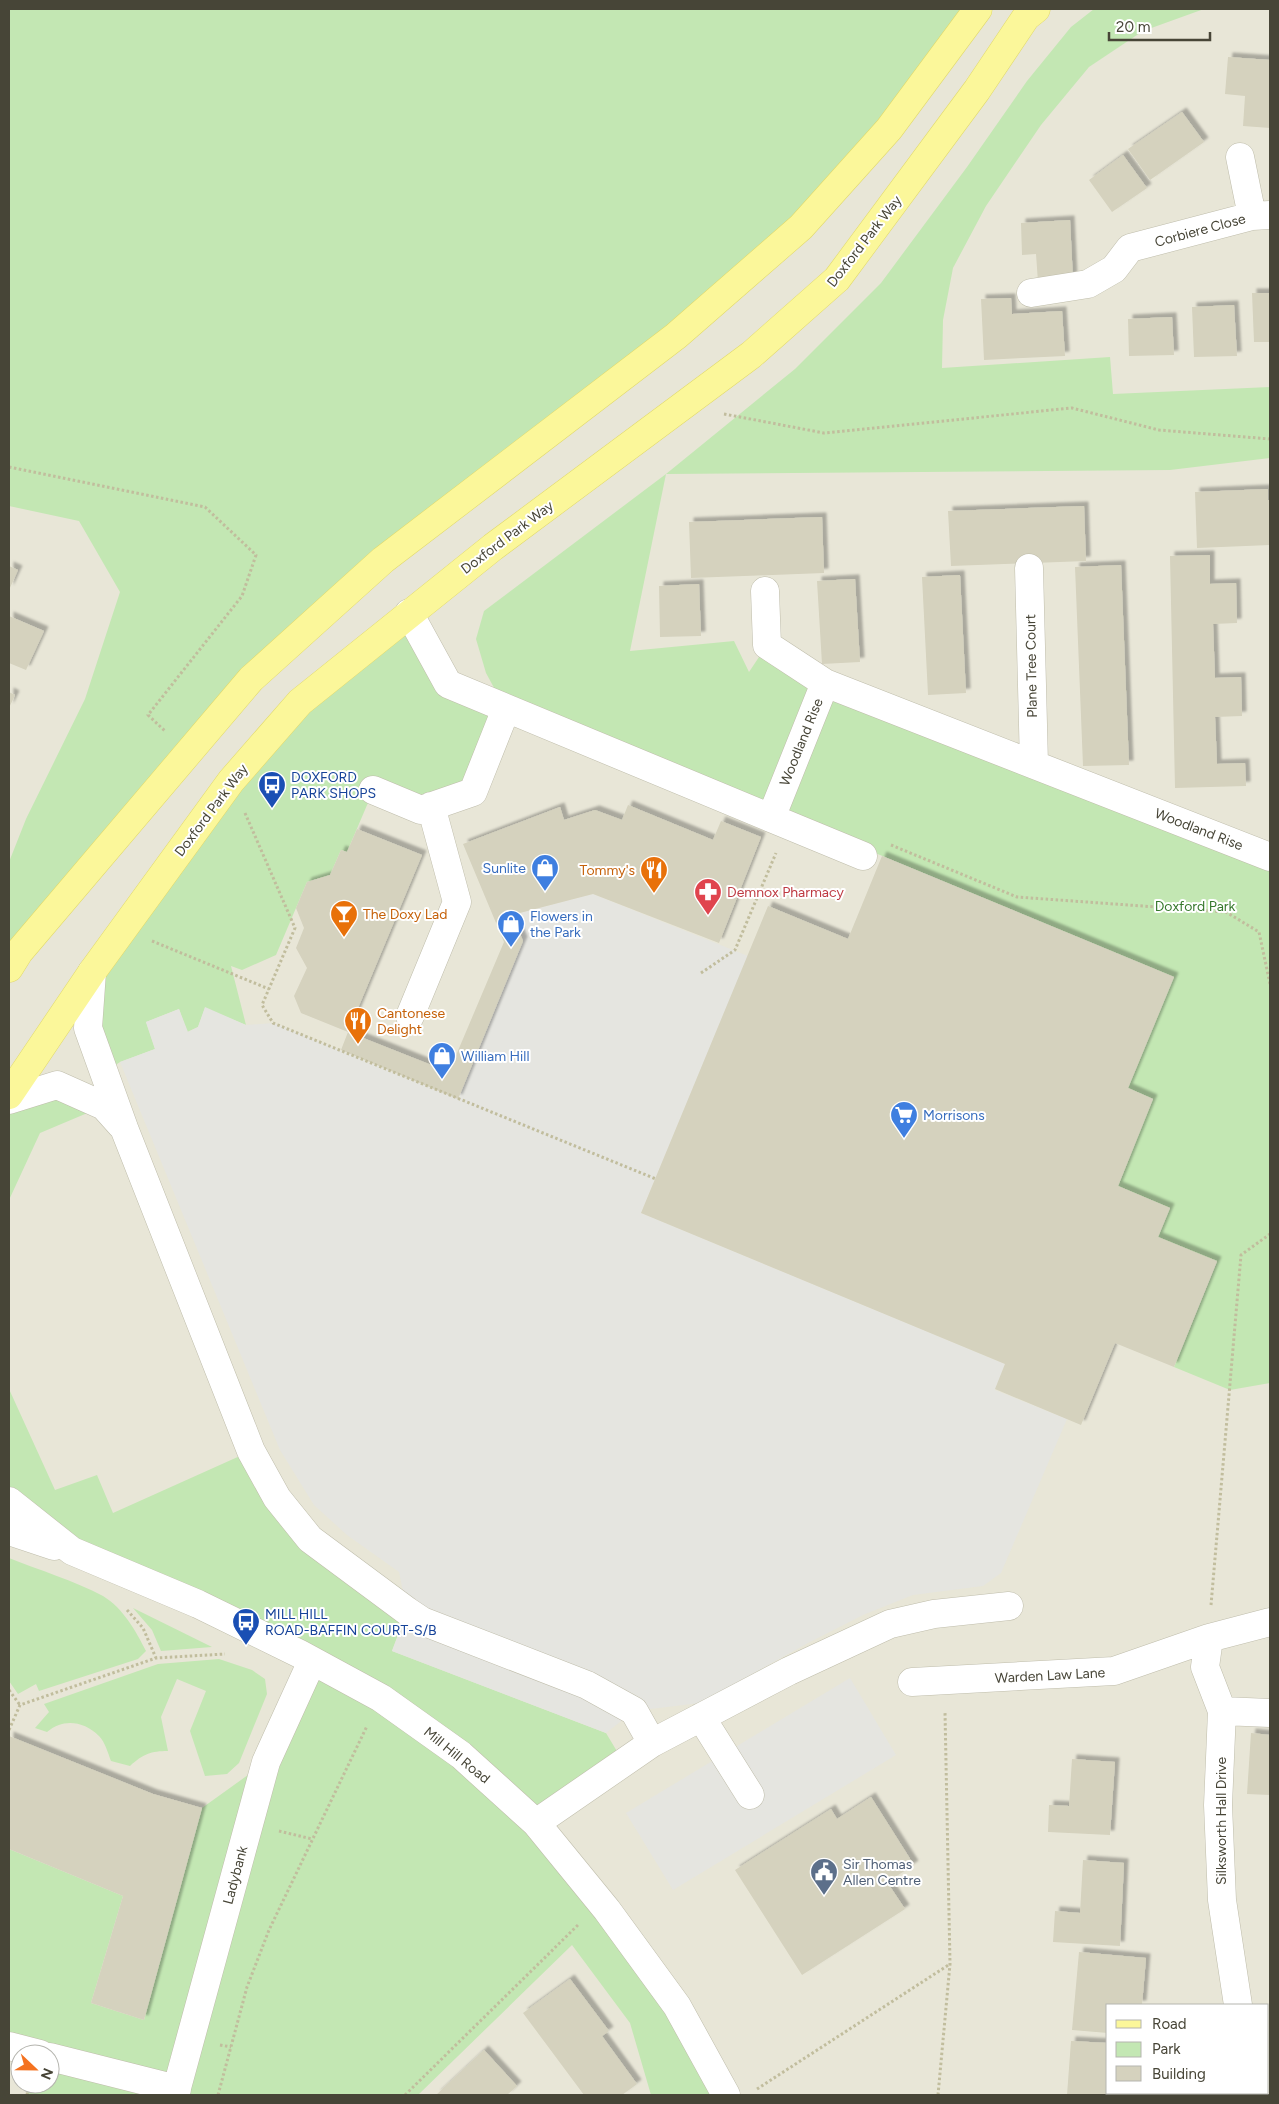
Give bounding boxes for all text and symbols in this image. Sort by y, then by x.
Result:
scale bar [1109,10,1210,42]
text: 20 m [1116,18,1150,36]
street label: Doxford Park Way [823,192,906,290]
street label: Corbiere Close [1153,210,1248,251]
street label: Doxford Park Way [458,497,557,578]
street label: Plane Tree Court [1022,614,1041,718]
street label: Woodland Rise [776,695,827,789]
street label: Doxford Park Way [171,760,252,860]
place label: DOXFORD PARK SHOPS [291,769,376,802]
bus stop icon: DOXFORD PARK SHOPS [257,770,287,809]
street label: Woodland Rise [1152,805,1246,854]
shop icon: Sunlite [530,853,560,892]
restaurant icon: Tommy's [639,855,669,894]
place label: Sunlite [483,860,526,877]
place label: Tommy's [580,862,635,879]
pharmacy icon: Demnox Pharmacy [693,877,723,916]
place label: Demnox Pharmacy [727,884,844,901]
park label: Doxford Park [1155,898,1236,915]
bar icon: The Doxy Lad [329,899,359,938]
place label: The Doxy Lad [363,906,447,923]
place label: Flowers in the Park [530,908,593,941]
shop icon: Flowers in the Park [496,909,526,948]
place label: Cantonese Delight [377,1005,445,1038]
restaurant icon: Cantonese Delight [343,1006,373,1045]
shop icon: William Hill [427,1041,457,1080]
place label: William Hill [461,1048,530,1065]
supermarket icon: Morrisons [889,1100,919,1139]
place label: Morrisons [923,1107,985,1124]
place label: MILL HILL ROAD-BAFFIN COURT-S/B [265,1606,437,1639]
bus stop icon: MILL HILL ROAD-BAFFIN COURT-S/B [231,1607,261,1646]
street label: Warden Law Lane [994,1664,1106,1687]
street label: Mill Hill Road [420,1724,493,1787]
street label: Silksworth Hall Drive [1213,1757,1230,1885]
street label: Ladybank [220,1844,252,1906]
place label: Sir Thomas Allen Centre [843,1856,921,1889]
public building icon: Sir Thomas Allen Centre [809,1857,839,1896]
legend [1106,2004,1269,2094]
text: Road [1152,2015,1187,2033]
text: Park [1152,2040,1181,2058]
north arrow [10,2044,60,2094]
text: N [37,2065,56,2082]
text: Building [1152,2065,1206,2083]

